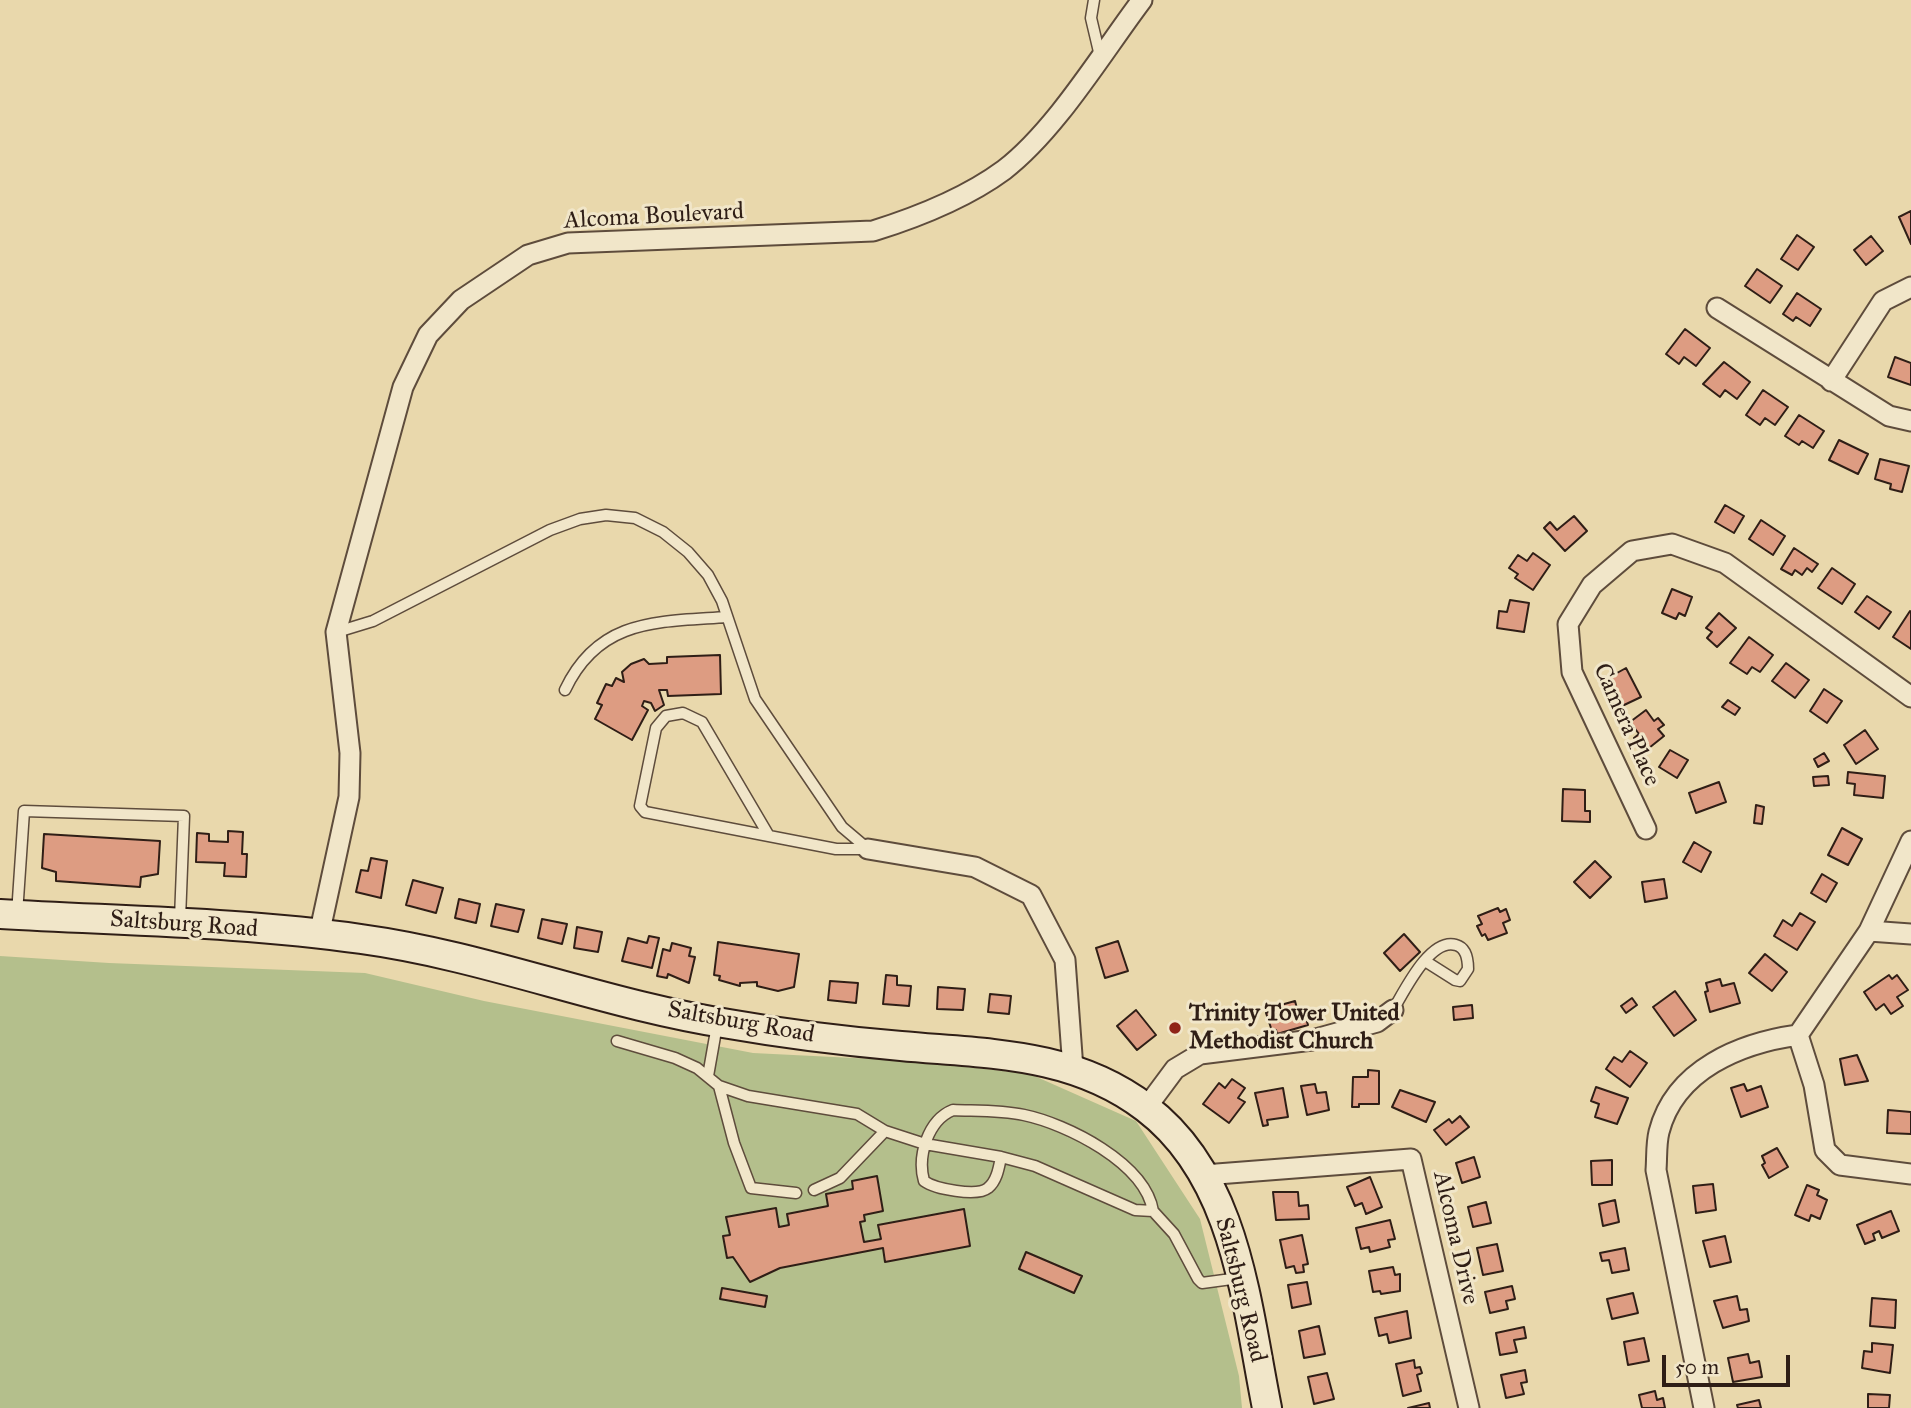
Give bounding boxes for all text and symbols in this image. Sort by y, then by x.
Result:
street label: Alcoma Boulevard [563,198,745,236]
street label: Camera Place [1586,659,1666,791]
street label: Saltsburg Road [109,905,259,945]
street label: Saltsburg Road [665,996,817,1050]
place label: Trinity Tower United Methodist Church [1189,1000,1400,1056]
marker: Trinity Tower United Methodist Church [1167,1020,1183,1036]
street label: Alcoma Drive [1426,1169,1484,1307]
street label: Saltsburg Road [1208,1215,1272,1365]
scale bar [1666,1342,1794,1386]
text: 50 m [1675,1354,1719,1380]

